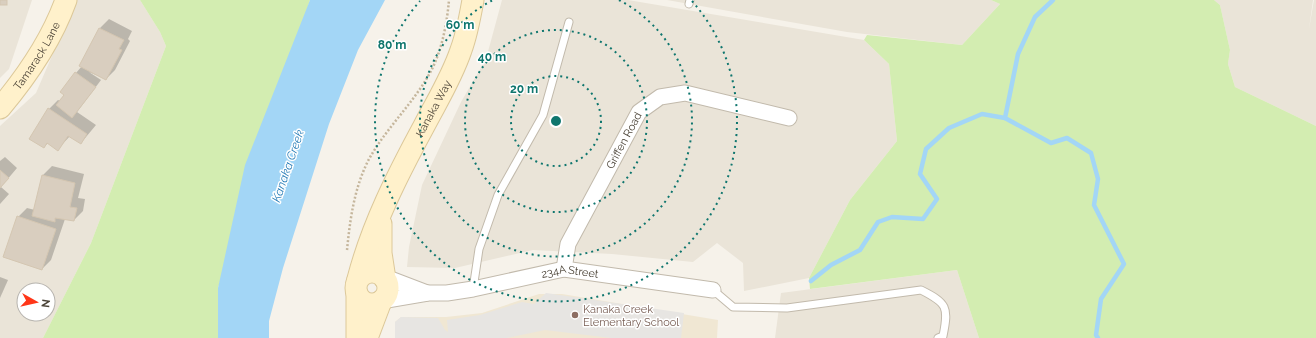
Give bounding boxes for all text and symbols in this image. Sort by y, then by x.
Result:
text: 60 m [446,18,474,32]
street label: Tamarack Lane [11,19,63,92]
text: 80 m [378,38,406,52]
text: 40 m [478,50,506,64]
street label: Kanaka Way [413,78,454,139]
text: 20 m [510,82,538,96]
street label: Griffen Road [603,110,644,171]
centre of rings [549,114,563,128]
water label: Kanaka Creek [269,127,307,204]
street label: 234A Street [540,262,600,280]
north arrow [16,282,56,322]
text: N [38,298,52,308]
place label: Kanaka Creek Elementary School [583,303,679,329]
marker: Kanaka Creek Elementary School [570,310,580,320]

